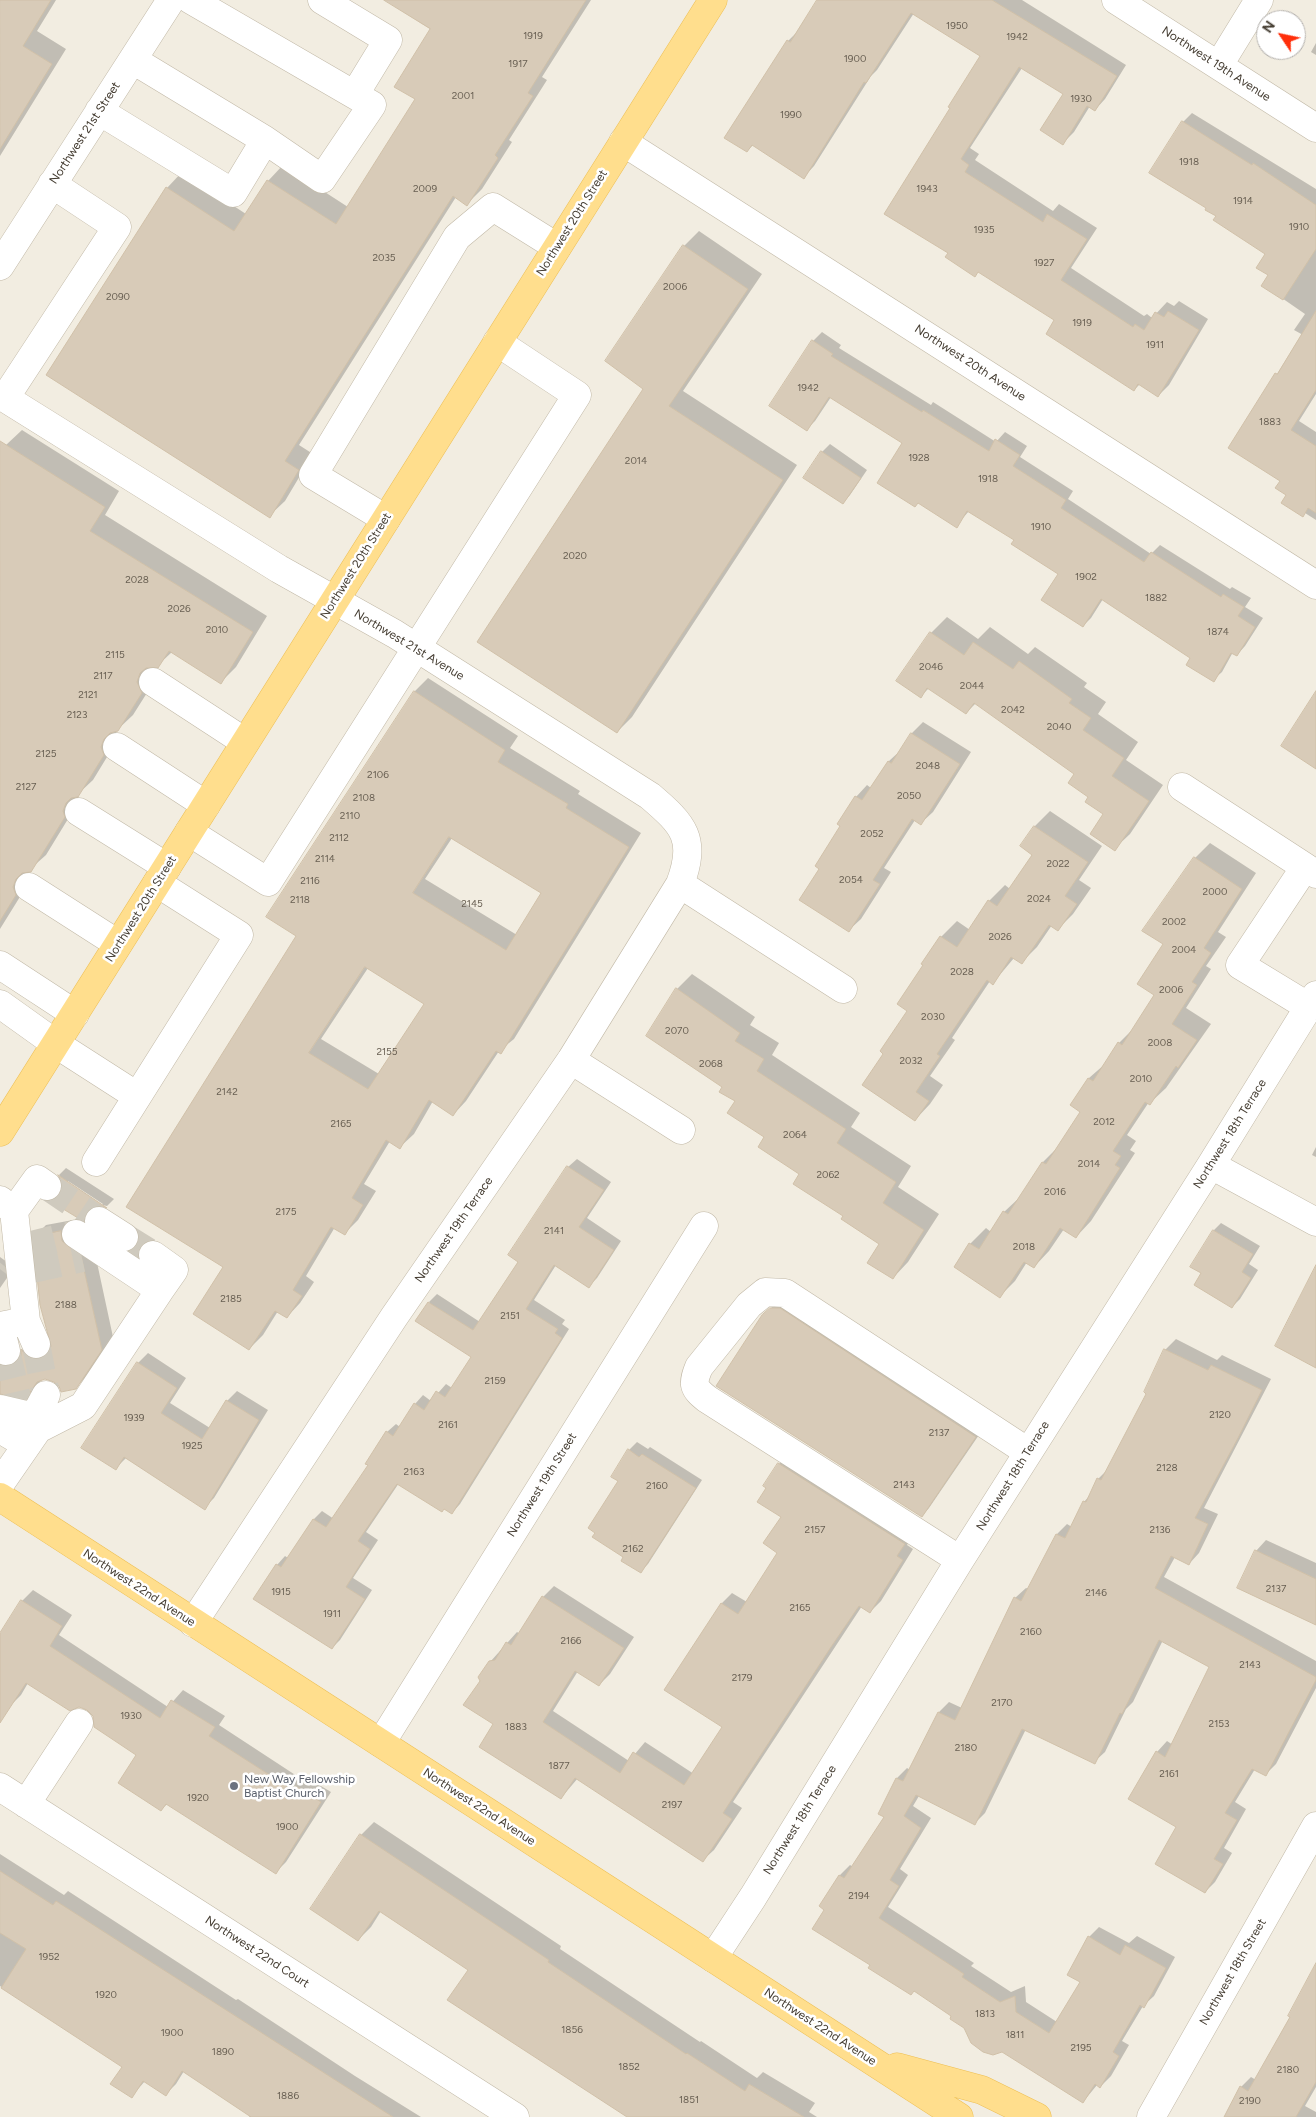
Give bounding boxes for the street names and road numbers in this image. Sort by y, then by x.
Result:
street label: Northwest 19th Avenue [1159,23,1273,105]
street label: Northwest 21st Street [47,79,123,187]
street label: Northwest 20th Street [533,167,611,279]
street label: Northwest 20th Avenue [912,322,1028,404]
street label: Northwest 20th Street [317,510,395,622]
street label: Northwest 21st Avenue [351,606,467,684]
street label: Northwest 20th Street [102,853,180,965]
street label: Northwest 18th Terrace [1190,1077,1270,1191]
street label: Northwest 19th Terrace [412,1174,496,1286]
street label: Northwest 18th Terrace [973,1419,1053,1533]
street label: Northwest 19th Street [504,1430,580,1540]
street label: Northwest 22nd Avenue [80,1546,198,1630]
street label: Northwest 18th Terrace [760,1763,840,1877]
street label: Northwest 22nd Avenue [420,1765,538,1849]
street label: Northwest 22nd Court [202,1913,312,1991]
street label: Northwest 18th Street [1197,1916,1269,2028]
street label: Northwest 22nd Avenue [761,1985,879,2069]

